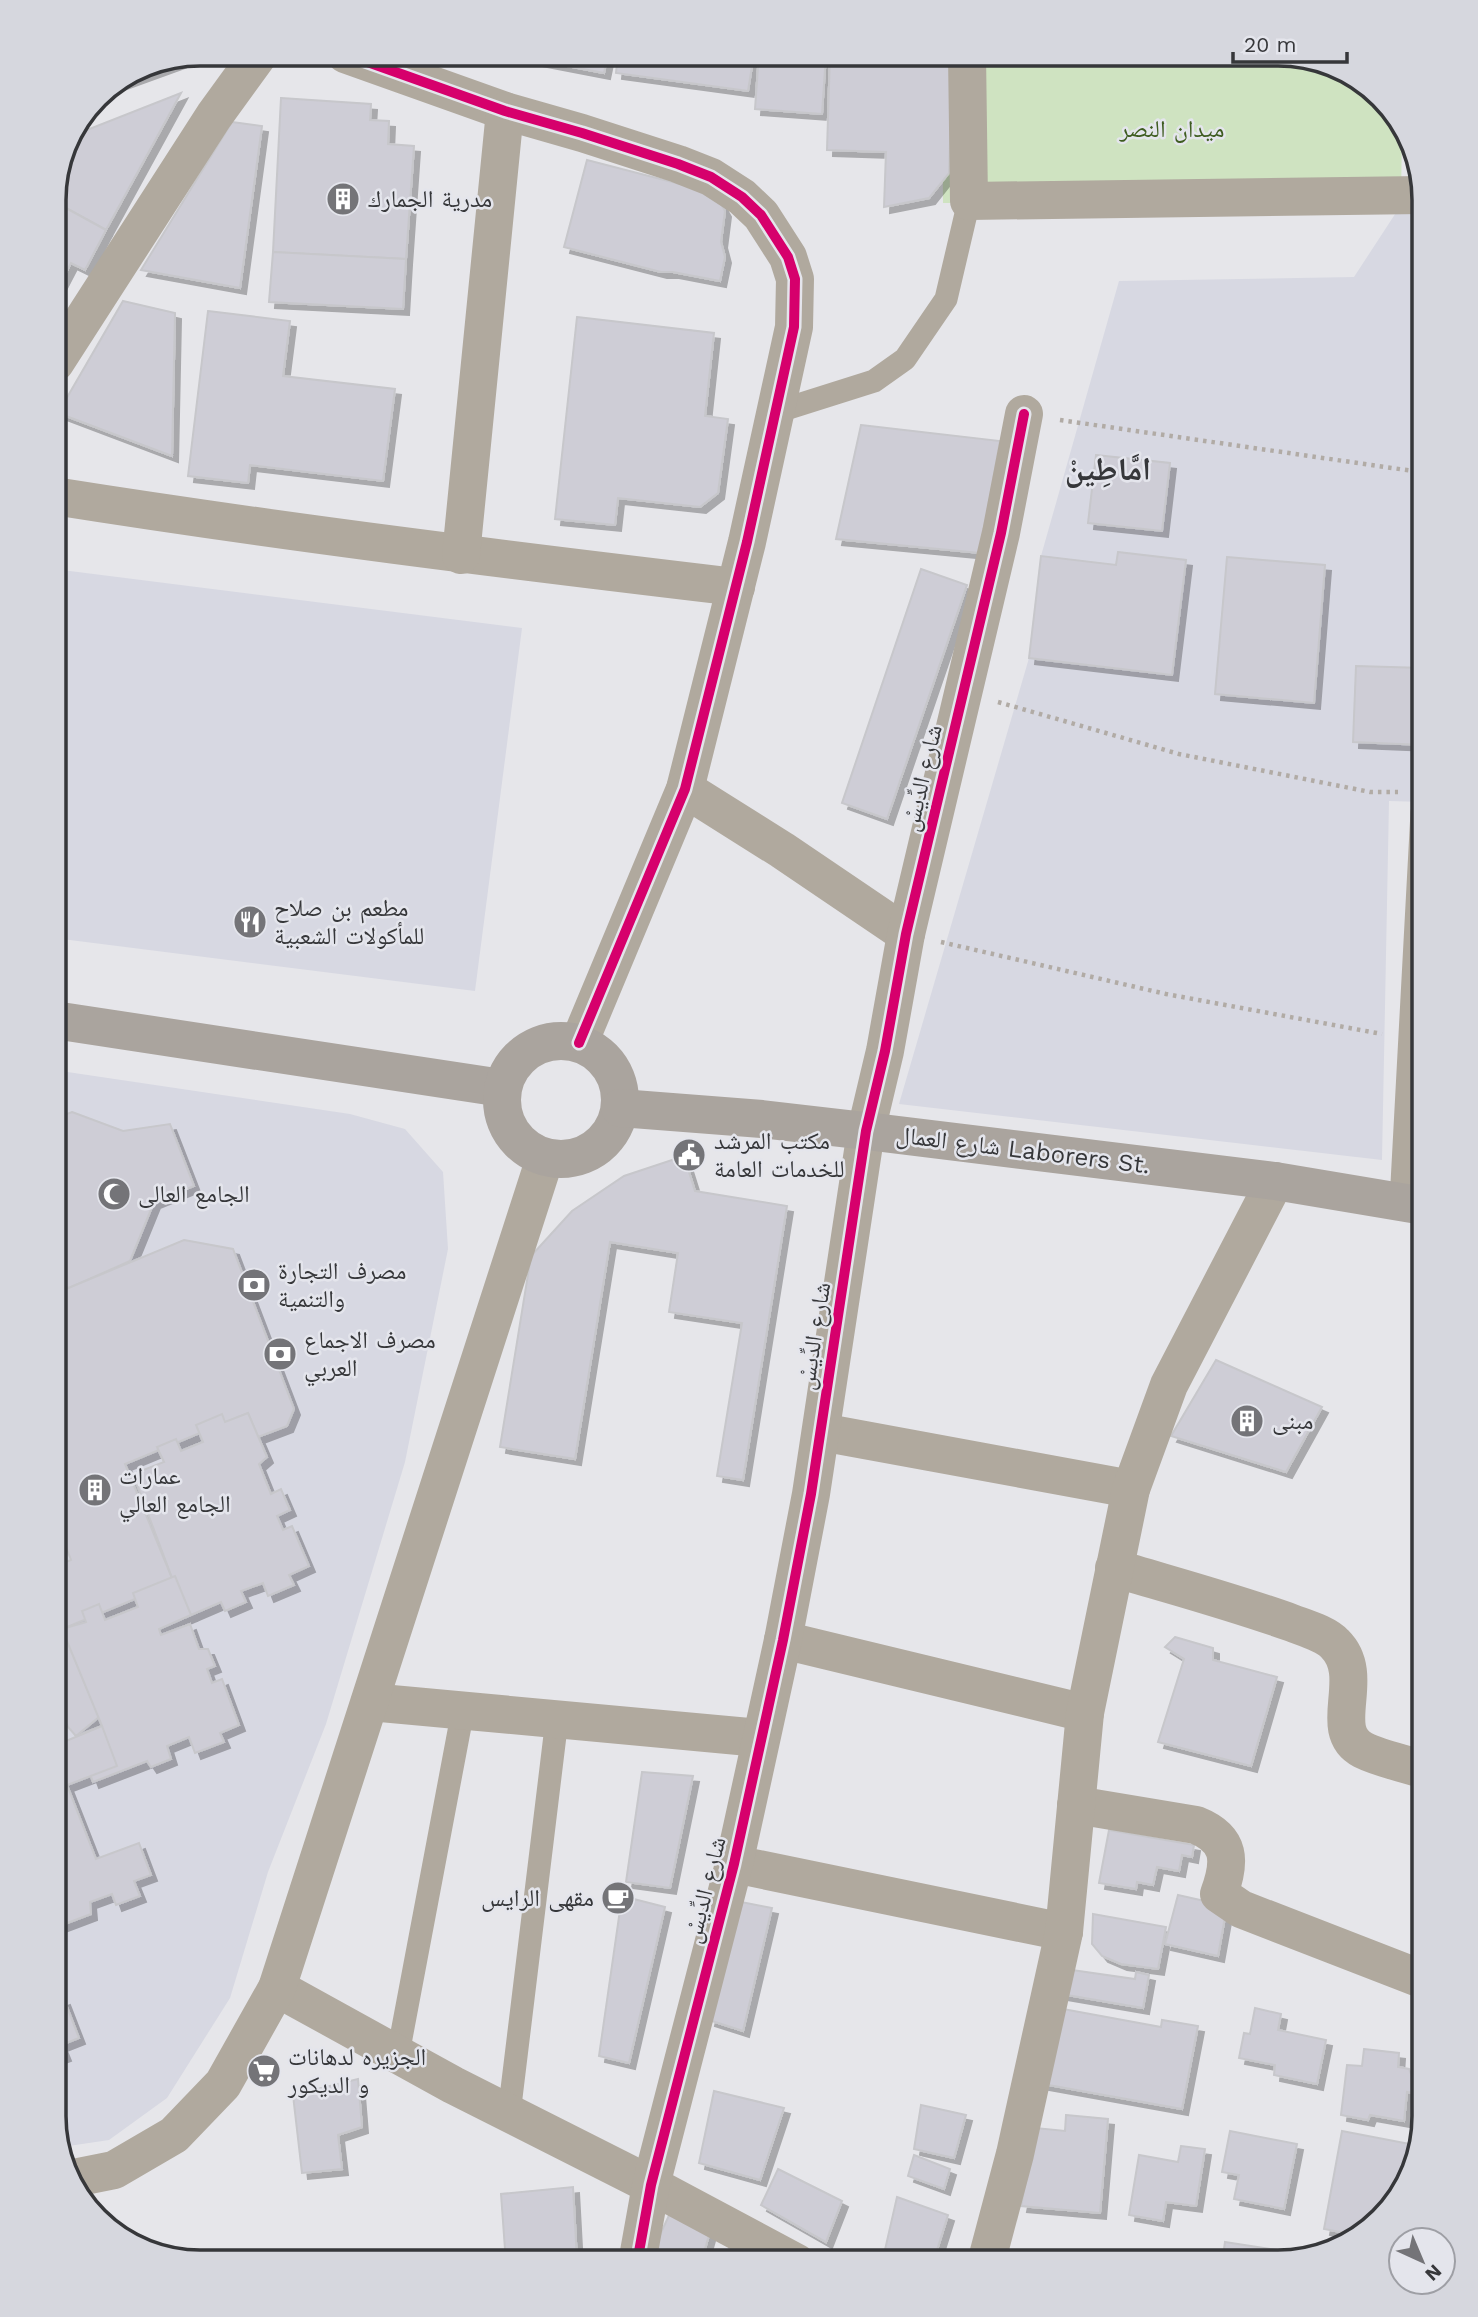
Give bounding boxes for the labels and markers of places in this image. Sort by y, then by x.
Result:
building icon: مدرية الجمارك [324,180,362,218]
place label: مدرية الجمارك [368,185,492,213]
place label: مطعم بن صلاح للمأكولات الشعبية [274,894,424,950]
restaurant icon: مطعم بن صلاح للمأكولات الشعبية [231,903,269,941]
place label: مكتب المرشد للخدمات العامة [714,1127,845,1183]
public building icon: مكتب المرشد للخدمات العامة [670,1136,708,1174]
mosque icon: الجامع العالى [95,1175,133,1213]
place label: الجامع العالى [138,1180,250,1209]
place label: مصرف التجارة والتنمية [278,1257,406,1313]
bank icon: مصرف التجارة والتنمية [235,1266,273,1304]
place label: مصرف الاجماع العربي [304,1326,436,1387]
bank icon: مصرف الاجماع العربي [261,1335,299,1373]
building icon: مبنى [1228,1402,1266,1440]
place label: مبنى [1272,1407,1313,1435]
place label: عمارات الجامع العالي [119,1462,231,1523]
building icon: عمارات الجامع العالي [76,1471,114,1509]
cafe icon: مقهى الرايس [599,1879,637,1917]
place label: مقهى الرايس [481,1884,594,1912]
place label: الجزيره لدهانات و الديكور [287,2043,426,2099]
supermarket icon: الجزيره لدهانات و الديكور [245,2052,283,2090]

